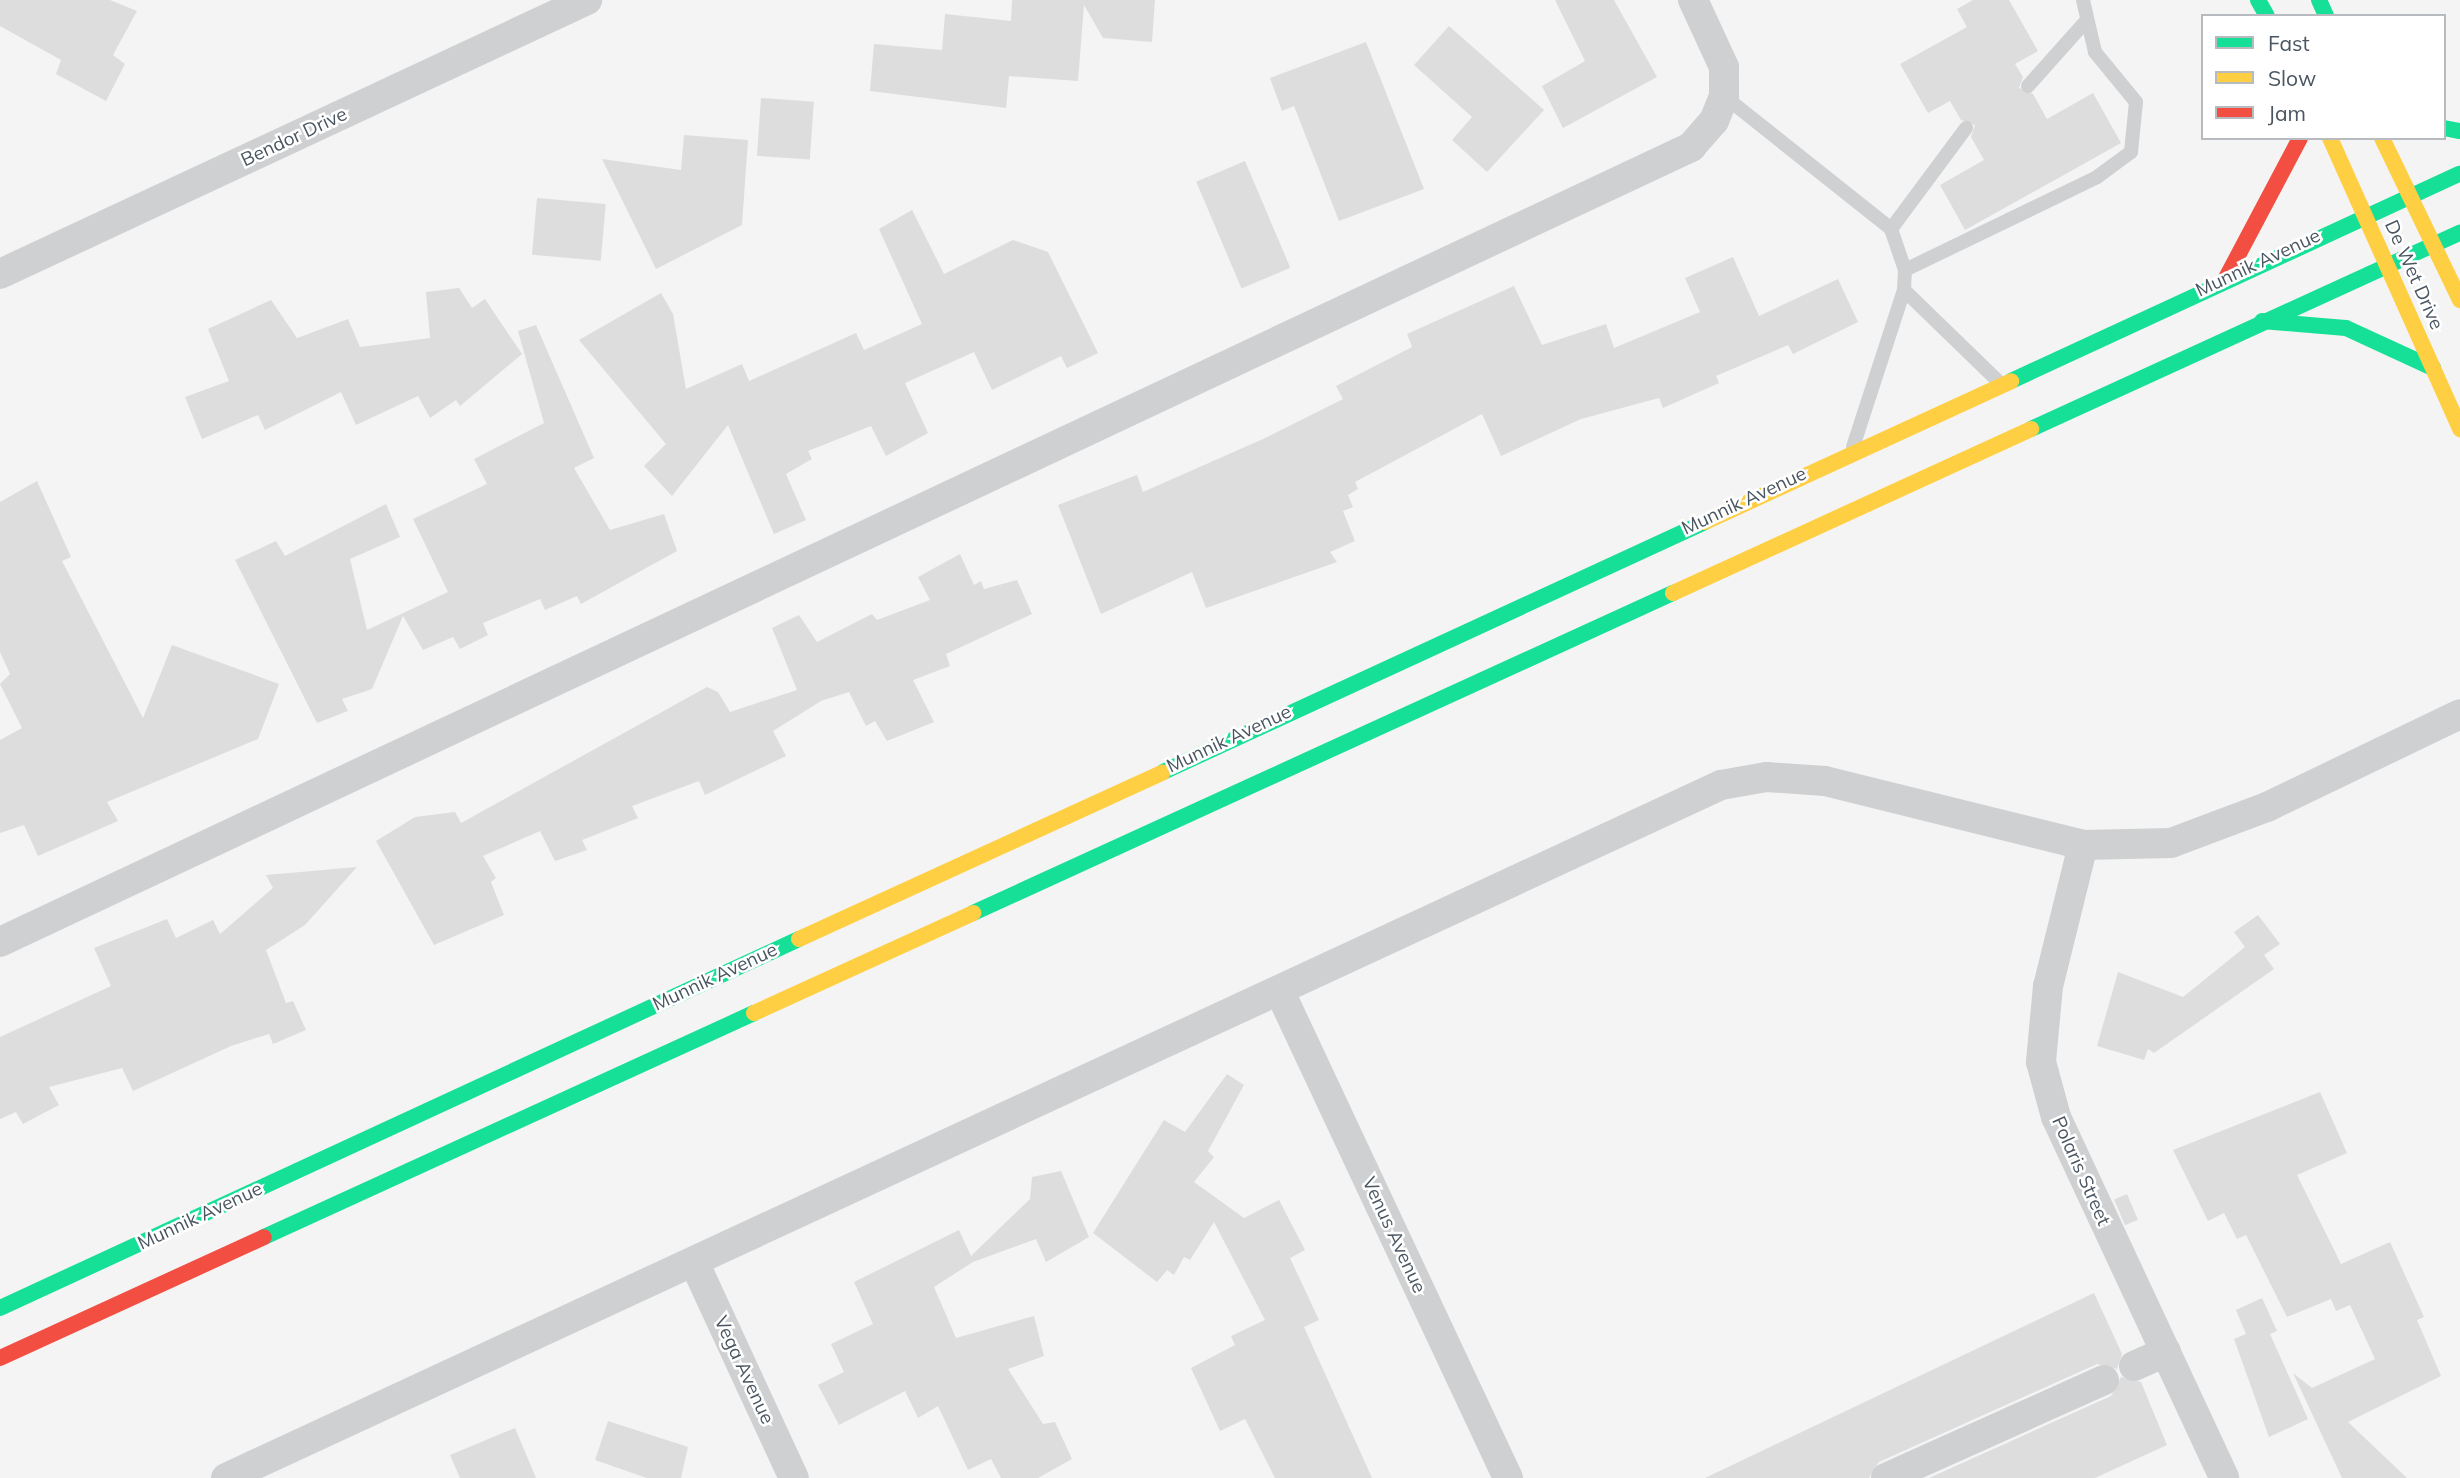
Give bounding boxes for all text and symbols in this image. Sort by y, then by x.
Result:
legend [2201,14,2446,140]
text: Fast [2268,30,2310,56]
text: Slow [2268,65,2316,91]
text: Jam [2268,100,2306,126]
street label: Bendor Drive [237,102,351,172]
street label: De Wet Drive [2380,217,2448,333]
street label: Munnik Avenue [2192,224,2324,302]
street label: Munnik Avenue [1678,462,1810,540]
street label: Munnik Avenue [1163,700,1295,778]
street label: Munnik Avenue [649,938,781,1016]
street label: Polaris Street [2047,1113,2115,1229]
street label: Venus Avenue [1357,1173,1431,1297]
street label: Munnik Avenue [134,1177,266,1255]
street label: Vega Avenue [709,1312,779,1428]

